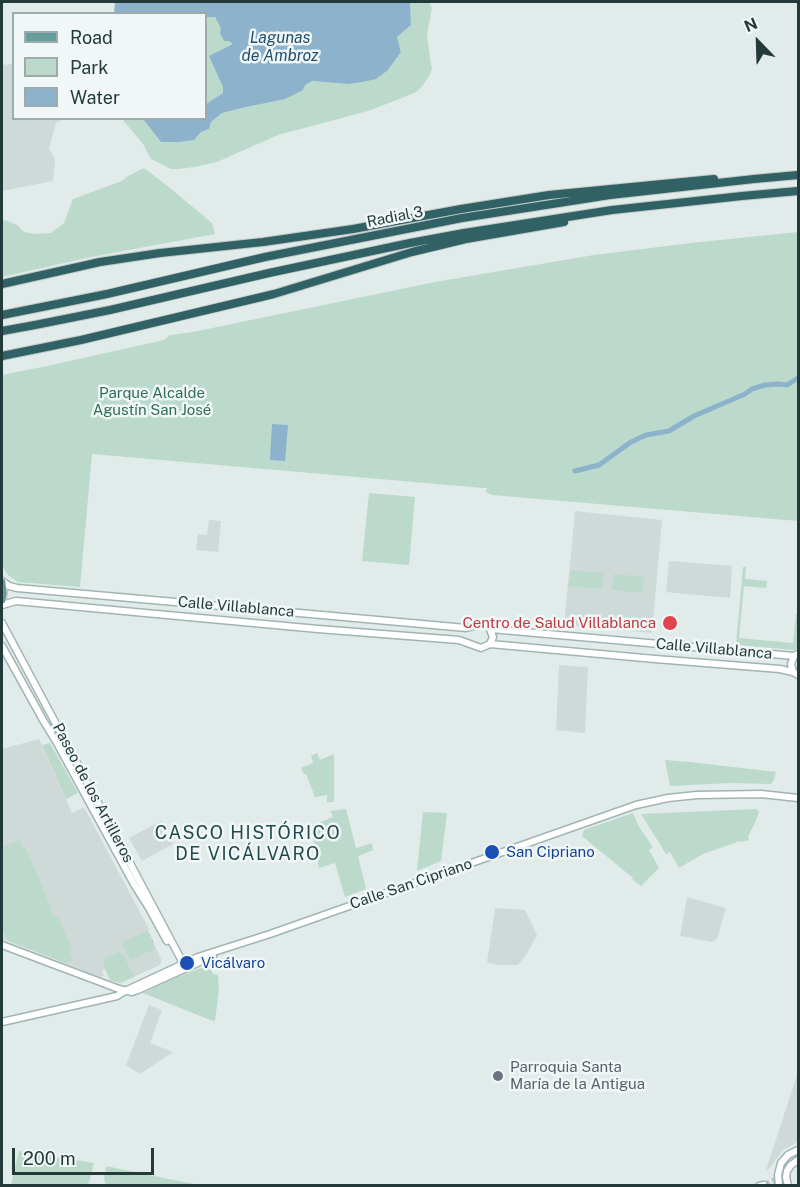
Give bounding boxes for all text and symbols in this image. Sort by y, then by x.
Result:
legend [12,12,207,120]
north arrow [728,12,788,72]
text: N [741,14,760,36]
text: Road [70,27,113,48]
water label: Lagunas de Ambroz [241,28,319,66]
text: Park [70,57,108,78]
text: Water [70,87,120,108]
street label: Radial 3 [365,203,425,231]
park label: Parque Alcalde Agustín San José [93,384,211,419]
street label: Calle Villablanca [177,593,295,621]
place label: Centro de Salud Villablanca [462,614,656,632]
marker: Centro de Salud Villablanca [661,614,679,632]
street label: Calle Villablanca [655,635,773,663]
street label: Paseo de los Artilleros [49,720,137,866]
district label: CASCO HISTÓRICO DE VICÁLVARO [155,822,341,864]
marker: San Cipriano [483,843,501,861]
place label: San Cipriano [506,843,595,861]
street label: Calle San Cipriano [348,855,474,913]
marker: Vicálvaro [178,954,196,972]
place label: Vicálvaro [201,954,265,972]
place label: Parroquia Santa María de la Antigua [510,1058,645,1093]
marker: Parroquia Santa María de la Antigua [491,1069,505,1083]
scale bar [15,1136,158,1174]
text: 200 m [23,1148,76,1169]

